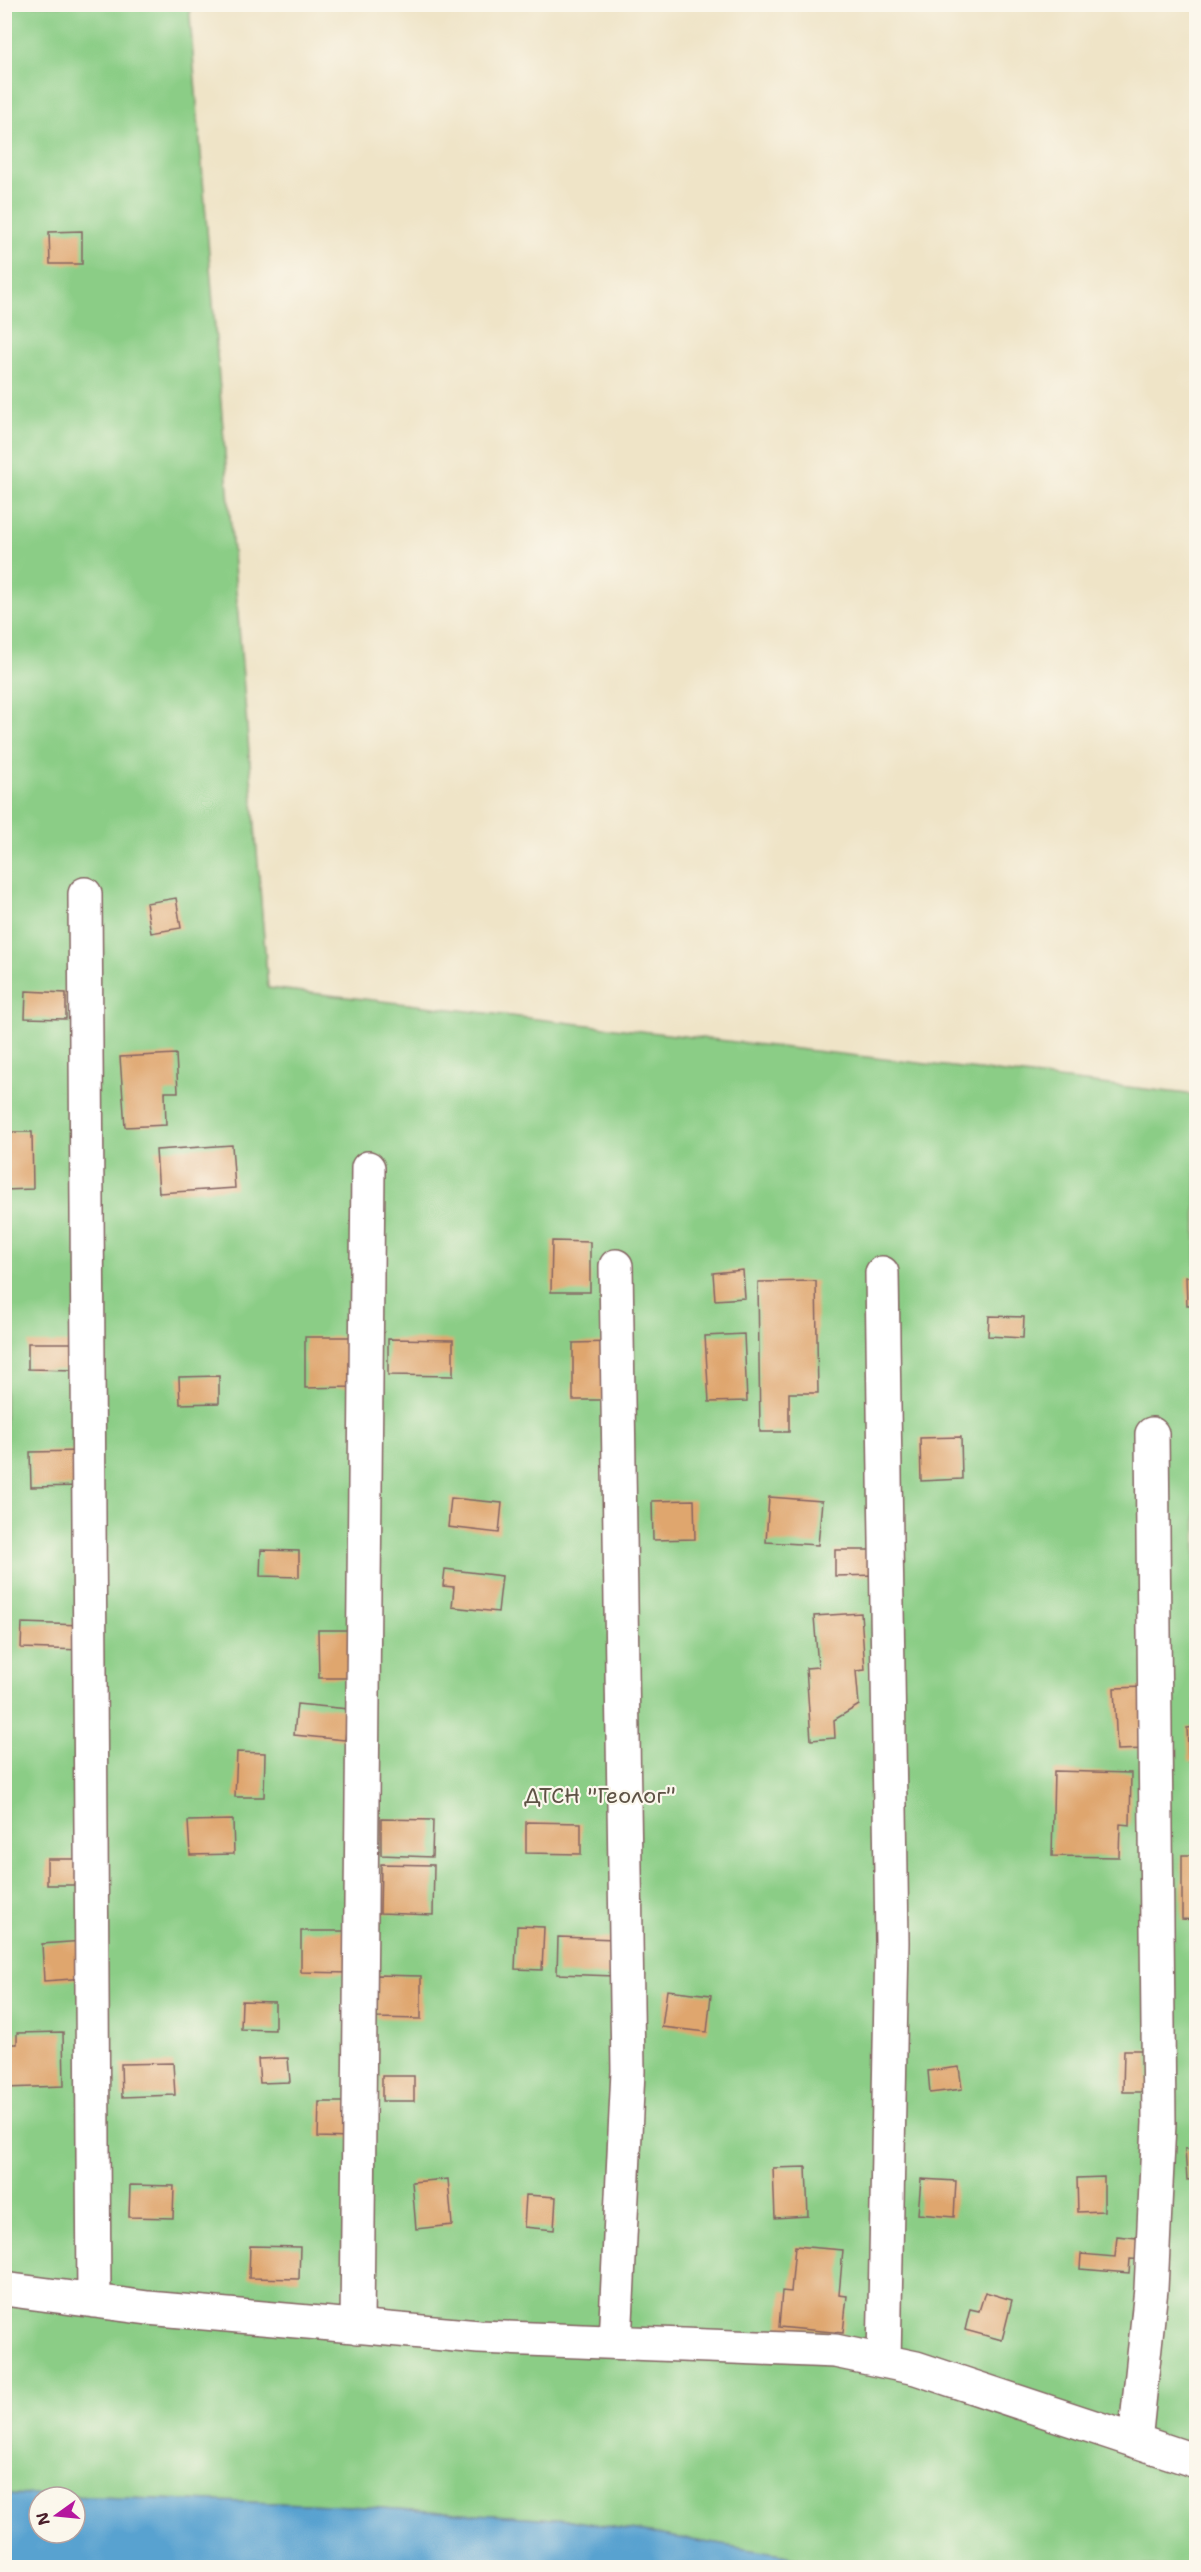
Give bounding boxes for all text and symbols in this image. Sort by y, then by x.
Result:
park label: ДТСН "Геолог" [524,1781,676,1810]
north arrow [27,2485,87,2545]
text: N [31,2510,55,2528]

